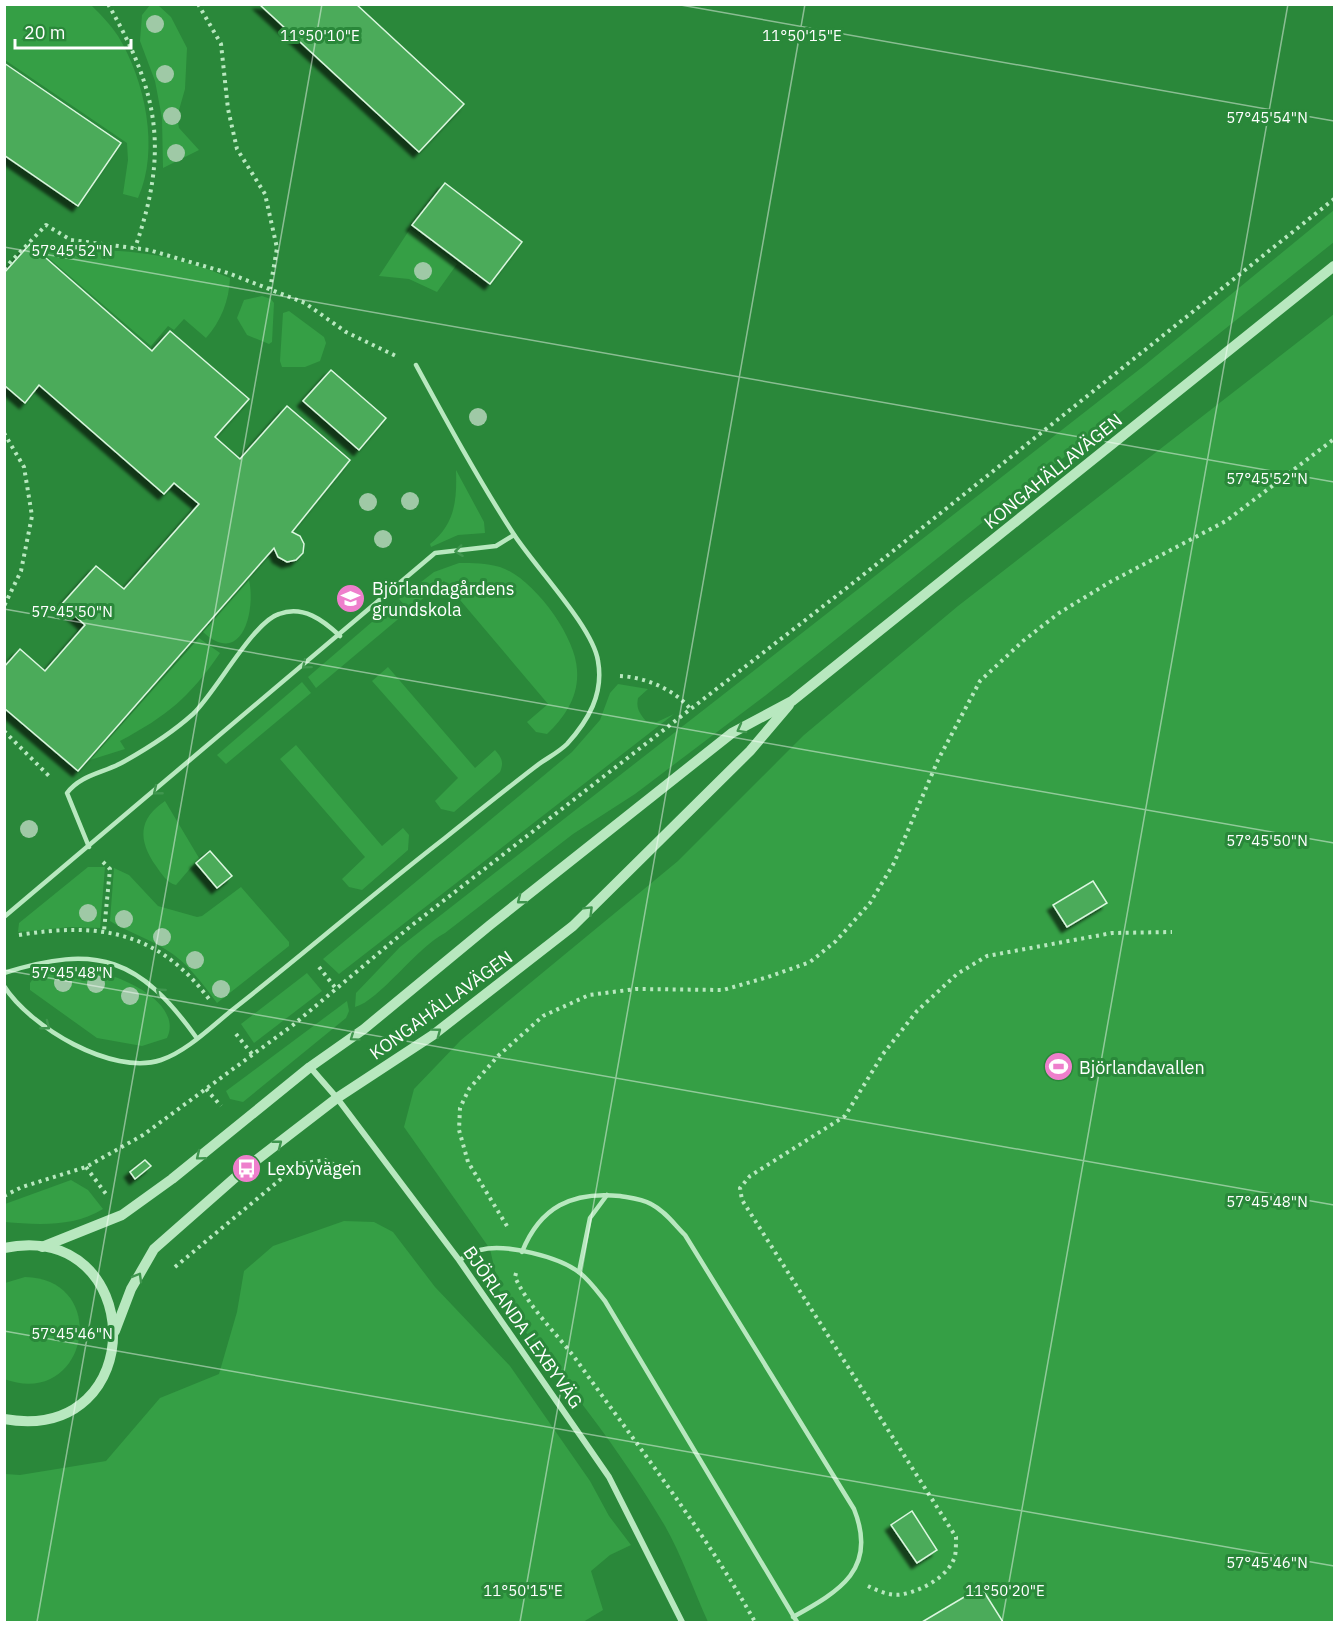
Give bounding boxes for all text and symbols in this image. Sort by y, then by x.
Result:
scale bar [15,12,130,50]
text: 20 m [24,21,66,44]
text: 11°50'10"E [280,26,360,45]
text: 11°50'15"E [762,26,842,45]
text: 57°45'54"N [1226,108,1308,127]
text: 57°45'52"N [31,241,113,260]
street label: KONGAHÄLLAVÄGEN [979,408,1127,534]
text: 57°45'52"N [1226,469,1308,488]
one-way arrow [454,544,464,556]
place label: Björlandagårdens grundskola [372,577,515,621]
school or university icon: Björlandagårdens grundskola [335,582,367,614]
text: 57°45'50"N [31,602,113,621]
one-way arrow [302,658,313,669]
one-way arrow [737,722,747,733]
one-way arrow [153,784,164,795]
text: 57°45'50"N [1226,831,1308,850]
one-way arrow [517,893,528,904]
one-way arrow [583,906,593,917]
street label: KONGAHÄLLAVÄGEN [365,945,517,1065]
text: 57°45'48"N [31,963,113,982]
one-way arrow [156,988,166,999]
one-way arrow [40,1019,51,1030]
one-way arrow [430,1028,441,1039]
one-way arrow [349,1030,360,1041]
sports icon: Björlandavallen [1042,1051,1074,1083]
place label: Björlandavallen [1079,1056,1205,1079]
one-way arrow [271,1141,282,1152]
one-way arrow [196,1149,207,1160]
bus stop icon: Lexbyvägen [230,1152,262,1184]
place label: Lexbyvägen [267,1157,362,1180]
text: 57°45'48"N [1226,1192,1308,1211]
street label: BJÖRLANDA LEXBYVÄG [458,1241,588,1413]
one-way arrow [131,1273,142,1283]
text: 57°45'46"N [31,1324,113,1343]
text: 57°45'46"N [1226,1553,1308,1572]
text: 11°50'15"E [483,1581,563,1600]
text: 11°50'20"E [965,1581,1045,1600]

